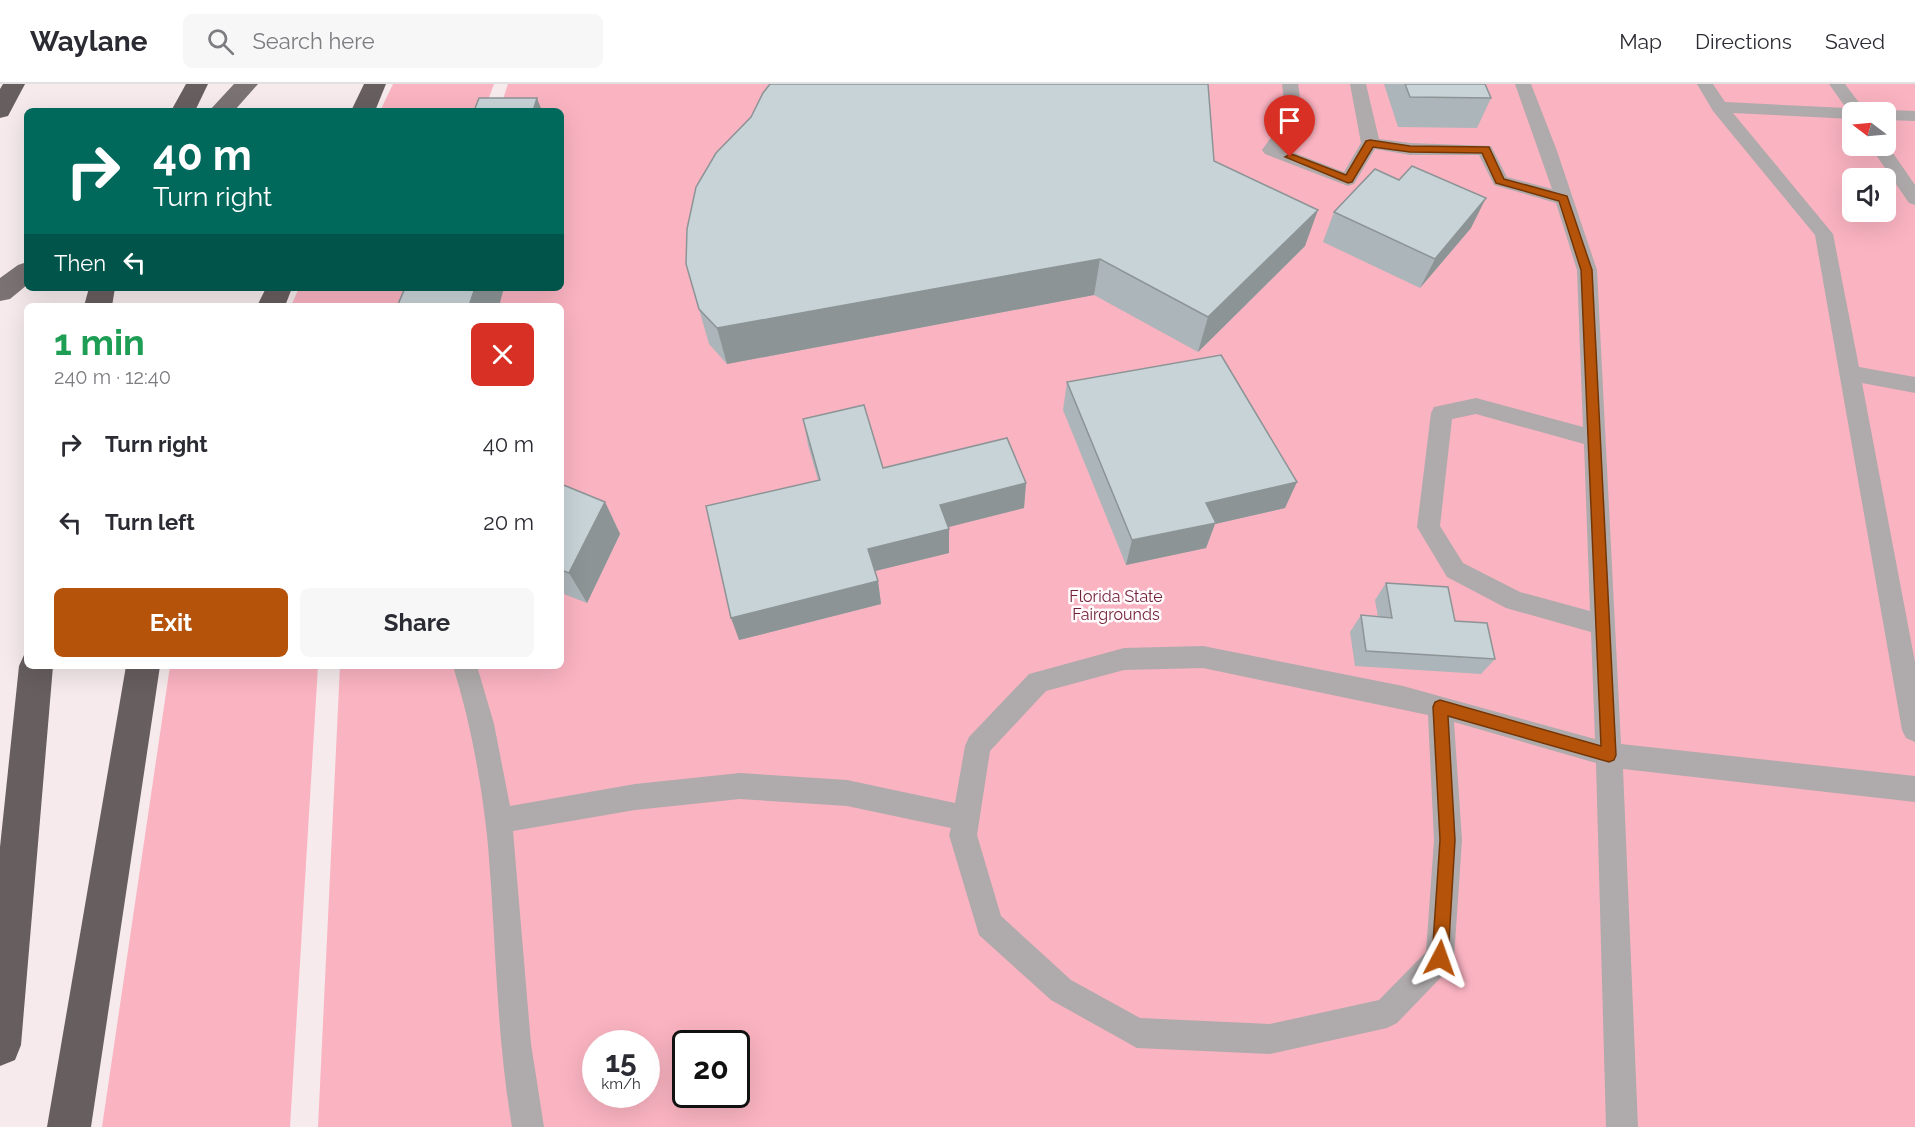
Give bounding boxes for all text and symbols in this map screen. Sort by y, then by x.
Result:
search box [183,14,603,68]
text: Waylane [30,25,147,58]
icon: search [204,25,237,58]
text: Search here [252,28,375,54]
text: Map [1619,29,1662,54]
text: Directions [1695,29,1792,54]
text: Saved [1825,29,1885,54]
pin [1264,95,1315,157]
north arrow [1842,102,1896,156]
map controls [1842,102,1896,222]
icon: arrive [1273,104,1306,137]
text: 40 m [153,131,252,180]
icon: right [54,132,132,210]
button: sound [1842,168,1896,222]
text: Turn right [153,181,272,212]
icon: left [118,246,151,279]
text: Then [54,250,106,276]
text: 1 min [54,321,145,363]
button: close [471,323,534,386]
text: 240 m · 12:40 [54,365,171,389]
icon: right [54,428,87,461]
text: Turn right [105,431,208,457]
text: 40 m [483,431,534,457]
icon: left [54,506,87,539]
text: Turn left [105,509,195,535]
text: 20 m [483,509,534,535]
park label: Florida State Fairgrounds [1069,587,1163,624]
button: Exit [54,588,288,657]
button: Share [300,588,534,657]
position arrow [1408,926,1472,990]
speed limit sign: 20 [672,1030,750,1108]
text: 15 [605,1044,637,1079]
text: km/h [601,1075,641,1093]

